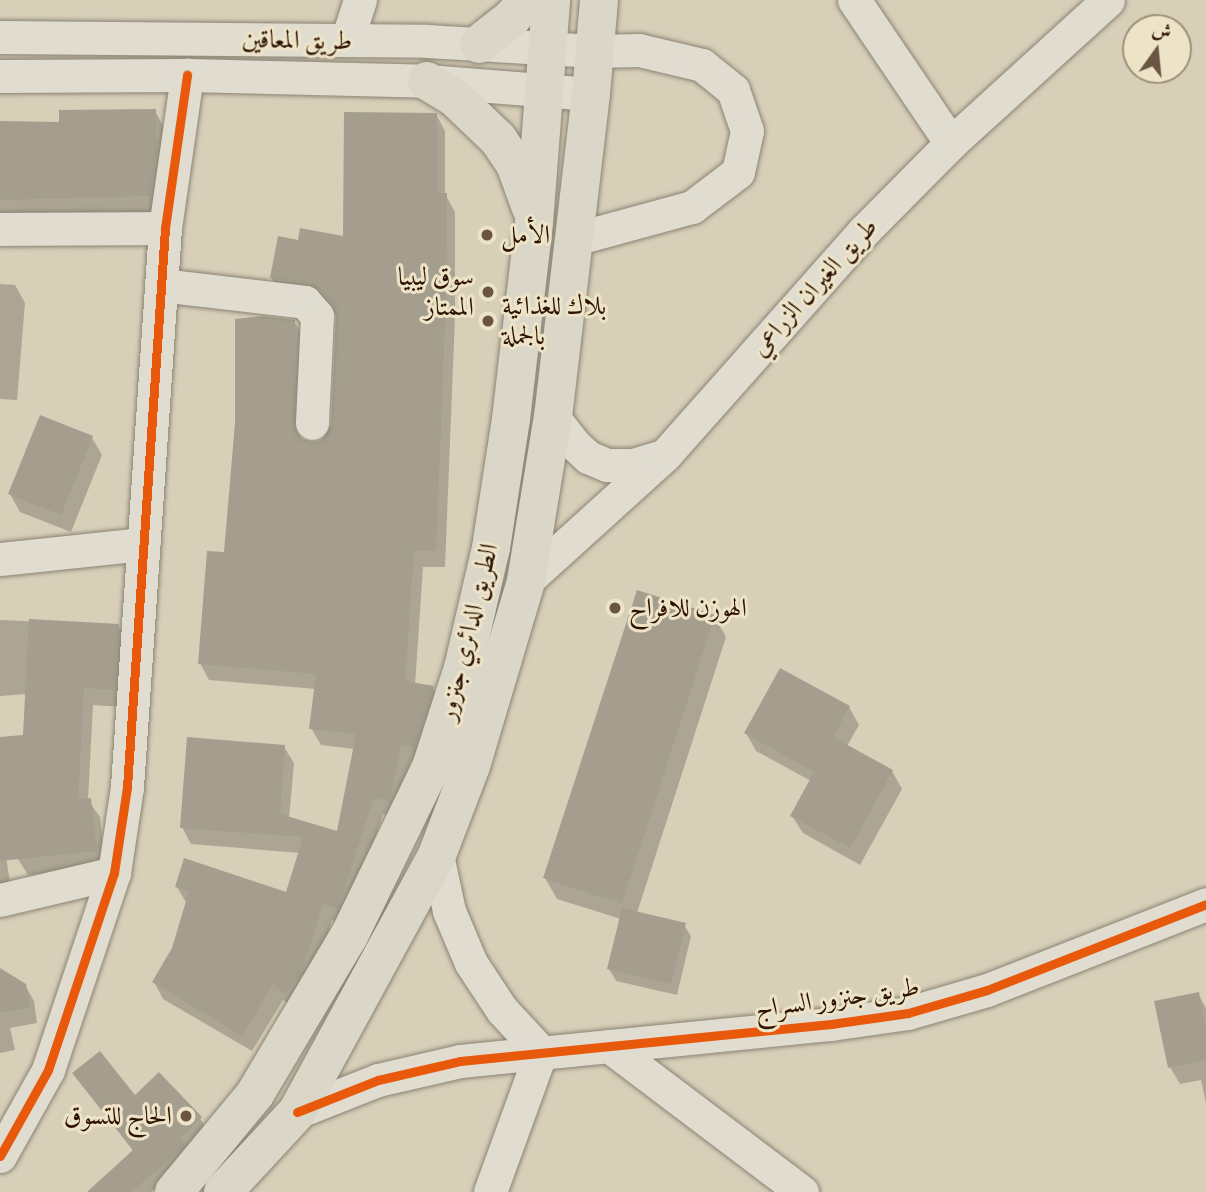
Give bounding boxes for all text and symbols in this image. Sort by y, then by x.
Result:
north arrow [1122,14,1192,84]
text: ش [1150,16,1174,45]
street label: طريق المعاقين [241,23,353,57]
street label: طريق الغيران الزراعي [744,211,884,363]
place label: الأمل [501,219,550,251]
marker: الأمل [479,227,495,243]
place label: سوق ليبيا الممتاز [398,261,474,322]
marker: سوق ليبيا الممتاز [480,284,496,300]
place label: بلاك للغذائية بالجملة [502,290,607,352]
marker: بلاك للغذائية بالجملة [480,313,496,329]
street label: الطريق الدائري جنزور [431,540,505,724]
place label: الهوزن للافراح [629,592,747,624]
marker: الهوزن للافراح [607,600,623,616]
street label: طريق جنزور السراج [753,971,921,1025]
place label: الحاج للتسوق [64,1100,172,1132]
marker: الحاج للتسوق [178,1108,194,1124]

